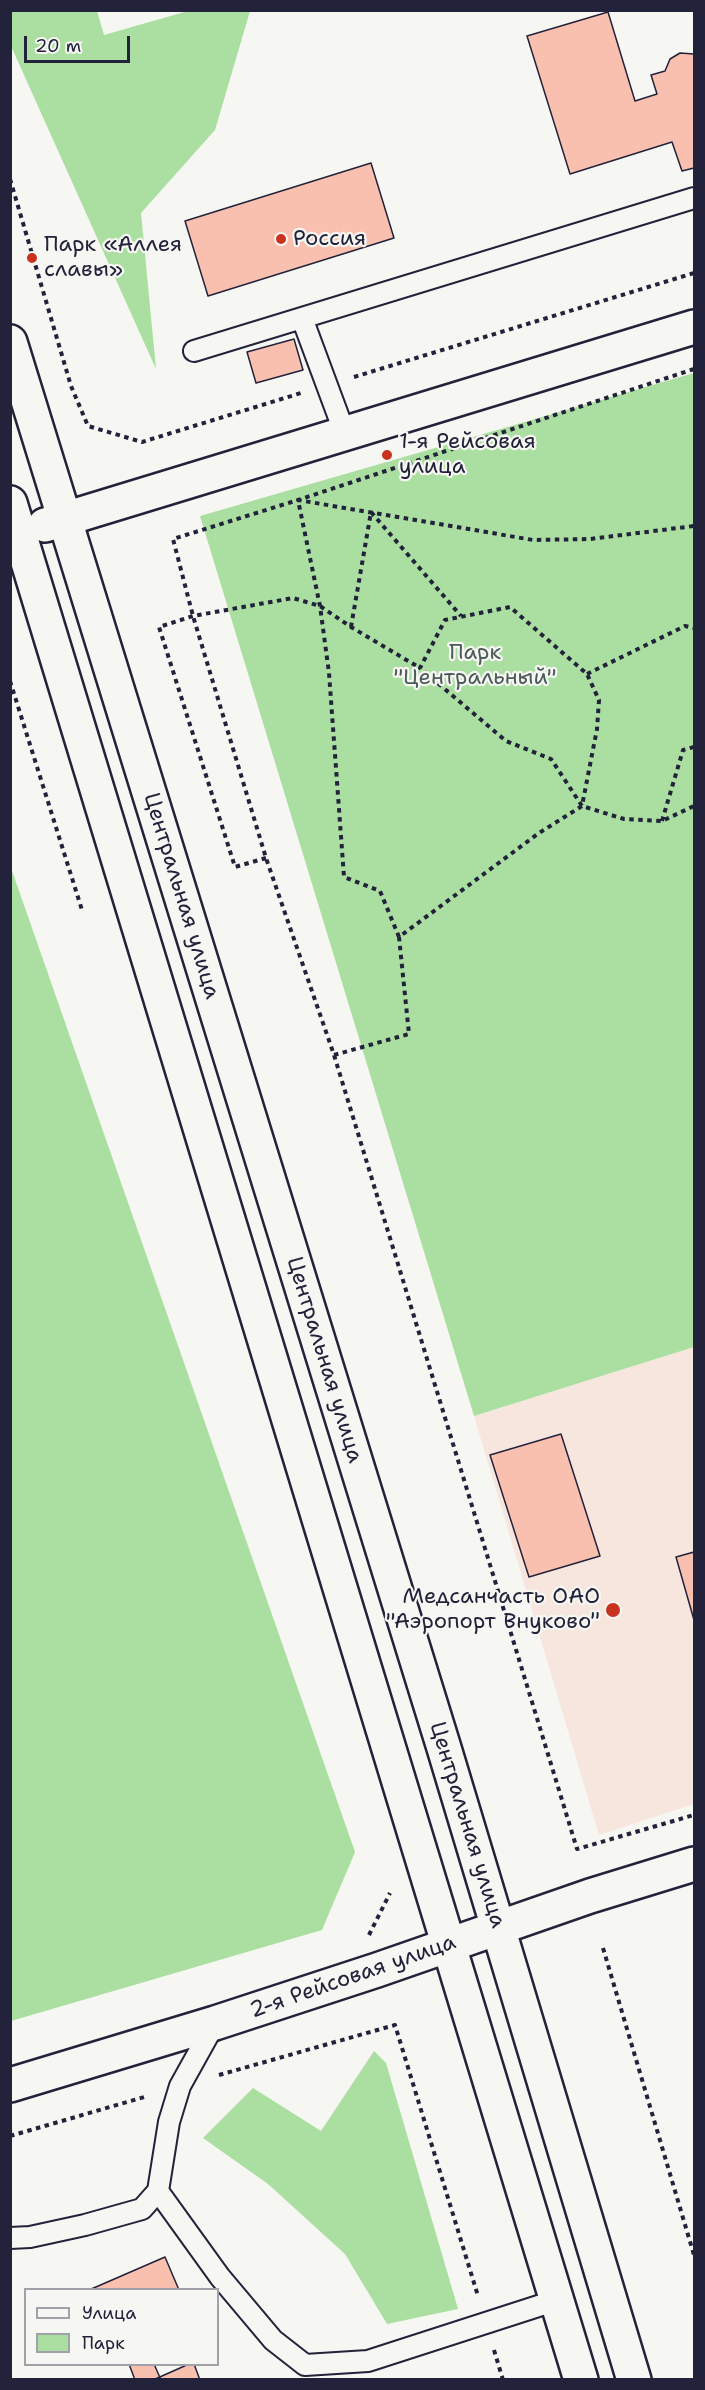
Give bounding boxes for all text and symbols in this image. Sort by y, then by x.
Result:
scale bar [27,24,134,62]
text: 20 m [35,34,81,58]
place label: Россия [293,226,366,252]
place label: Парк «Аллея славы» [44,232,182,284]
marker: Россия [274,232,288,246]
marker: Парк «Аллея славы» [25,251,39,265]
place label: 1-я Рейсовая улица [399,429,536,481]
marker: 1-я Рейсовая улица [380,448,394,462]
park label: Парк "Центральный" [394,640,556,692]
street label: Центральная улица [137,790,225,1002]
street label: Центральная улица [280,1254,368,1466]
place label: Медсанчасть ОАО "Аэропорт Внуково" [386,1584,600,1636]
marker: Медсанчасть ОАО "Аэропорт Внуково" [604,1601,622,1619]
street label: Центральная улица [423,1719,511,1931]
street label: 2-я Рейсовая улица [247,1929,459,2025]
legend [24,2288,219,2366]
text: Улица [82,2301,136,2325]
text: Парк [82,2331,125,2355]

